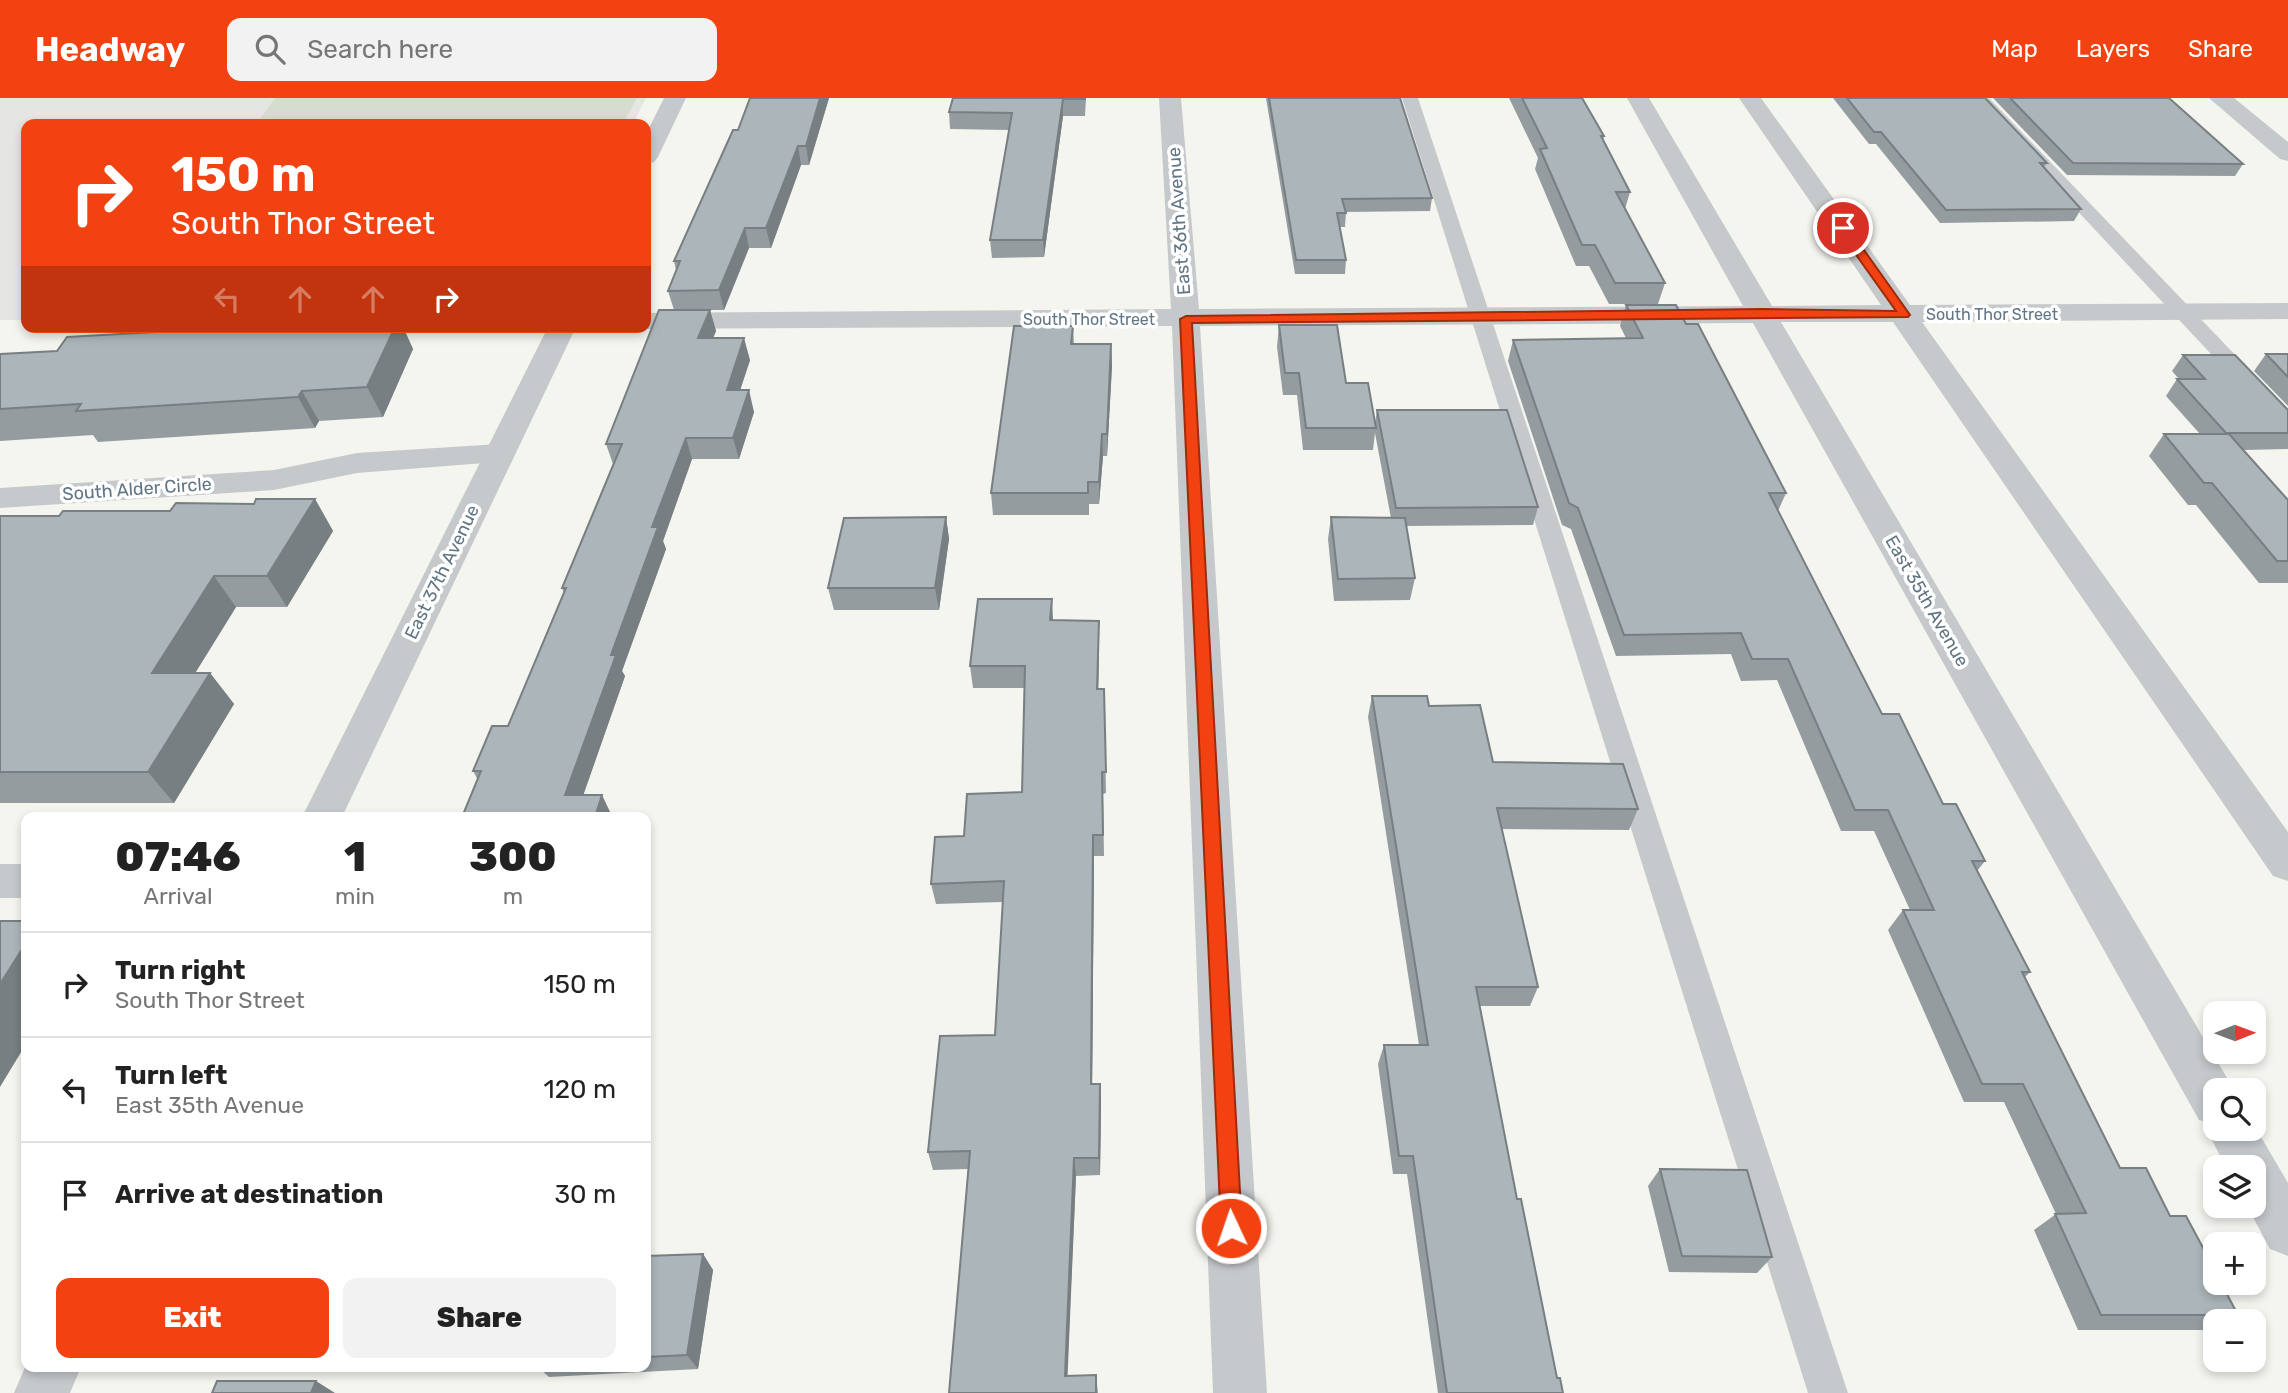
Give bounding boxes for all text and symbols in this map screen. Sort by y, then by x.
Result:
search box [227,18,717,81]
text: Headway [35,30,185,69]
icon: search [251,30,289,68]
text: Search here [307,34,453,65]
text: Map [1991,35,2038,63]
text: Layers [2076,35,2150,63]
text: Share [2188,35,2253,63]
text: 150 m [171,145,316,203]
street label: East 36th Avenue [1163,146,1195,296]
icon: right [56,147,147,238]
pin [1813,198,1873,258]
text: South Thor Street [171,204,435,242]
icon: arrive [1824,209,1862,247]
icon: left [208,280,246,318]
icon: ahead [281,280,319,318]
icon: ahead [354,280,392,318]
icon: right [427,280,465,318]
street label: South Thor Street [1926,305,2058,324]
street label: South Thor Street [1023,310,1155,329]
street label: South Alder Circle [62,473,212,505]
street label: East 37th Avenue [400,501,484,643]
street label: East 35th Avenue [1880,531,1974,671]
text: 07:46 [115,832,241,882]
text: 1 [344,832,366,882]
text: 300 [469,832,557,882]
text: Arrival [143,882,213,910]
text: min [335,882,375,910]
text: m [503,882,523,910]
text: Turn right [115,955,245,986]
icon: right [56,966,94,1004]
text: 150 m [543,969,616,1000]
text: South Thor Street [115,986,305,1014]
north arrow [2203,1001,2266,1064]
map controls [2203,1001,2266,1372]
text: Turn left [115,1060,227,1091]
icon: left [56,1071,94,1109]
text: 120 m [544,1074,616,1105]
button: search [2203,1078,2266,1141]
text: East 35th Avenue [115,1091,304,1119]
button: layers [2203,1155,2266,1218]
icon: arrive [56,1176,94,1214]
text: Arrive at destination [115,1179,383,1210]
text: 30 m [554,1179,616,1210]
position arrow [1194,1191,1268,1265]
button: + [2203,1232,2266,1295]
button: Exit [56,1278,329,1358]
button: Share [343,1278,616,1358]
button: − [2203,1309,2266,1372]

